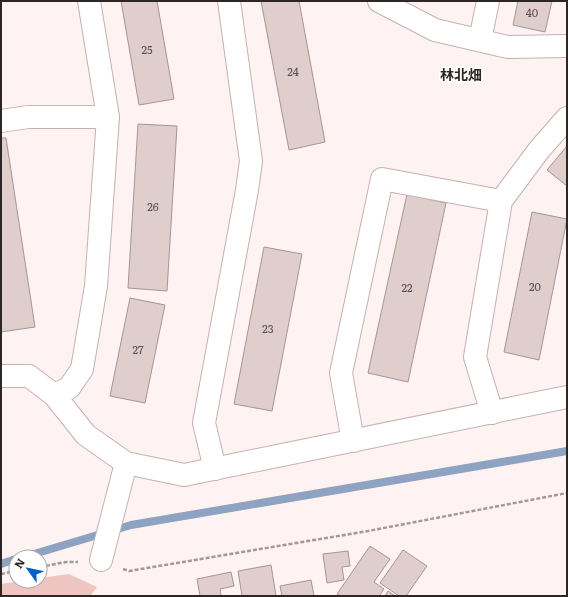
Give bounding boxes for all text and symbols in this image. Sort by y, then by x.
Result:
house number: 40 [526,4,538,20]
house number: 25 [141,41,153,57]
house number: 24 [287,63,299,79]
district label: 林北畑 [440,64,482,84]
house number: 26 [147,198,159,214]
house number: 20 [529,278,541,294]
house number: 22 [401,279,413,295]
house number: 23 [262,320,274,336]
house number: 27 [132,341,144,357]
north arrow [8,549,48,589]
text: N [10,555,28,571]

